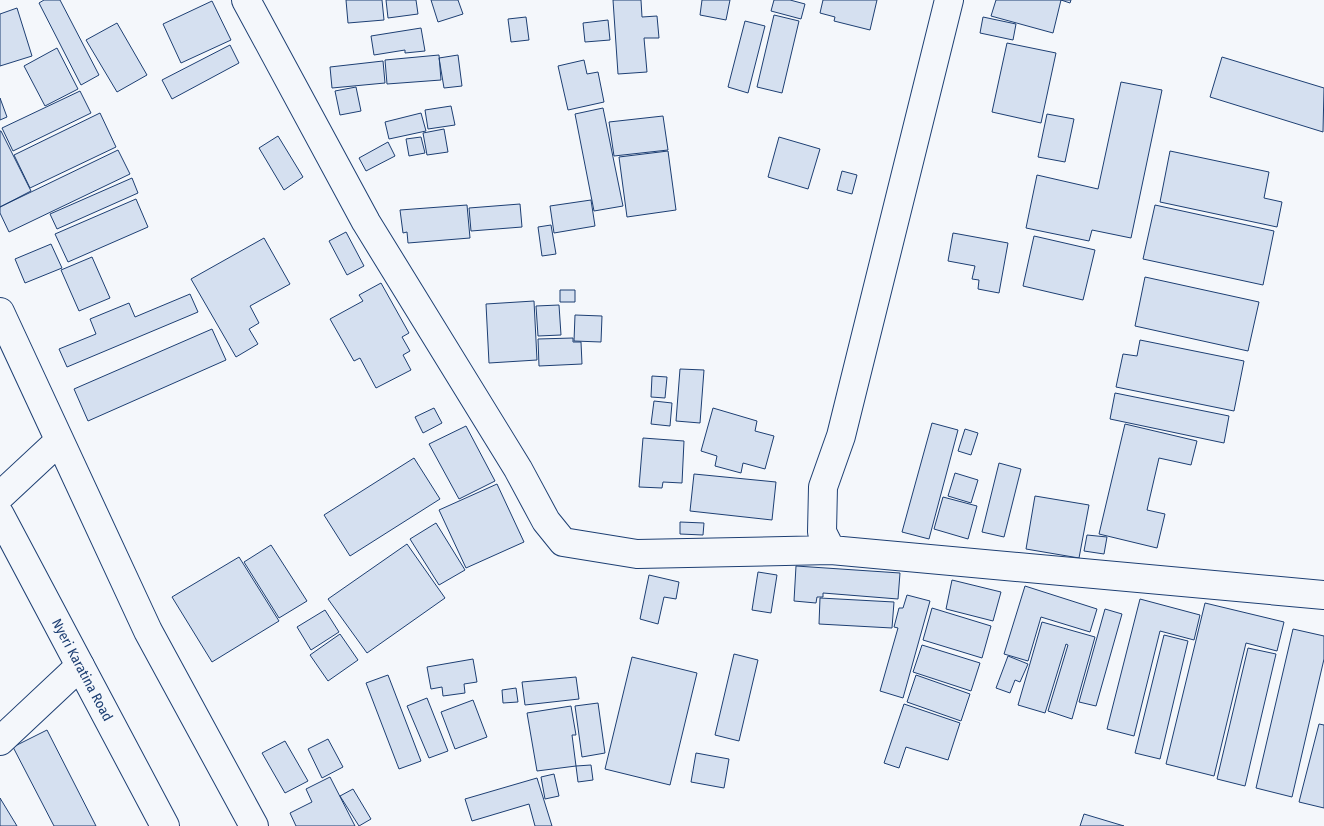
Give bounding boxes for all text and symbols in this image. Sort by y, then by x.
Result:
street label: Nyeri Karatina Road [48,616,116,724]

